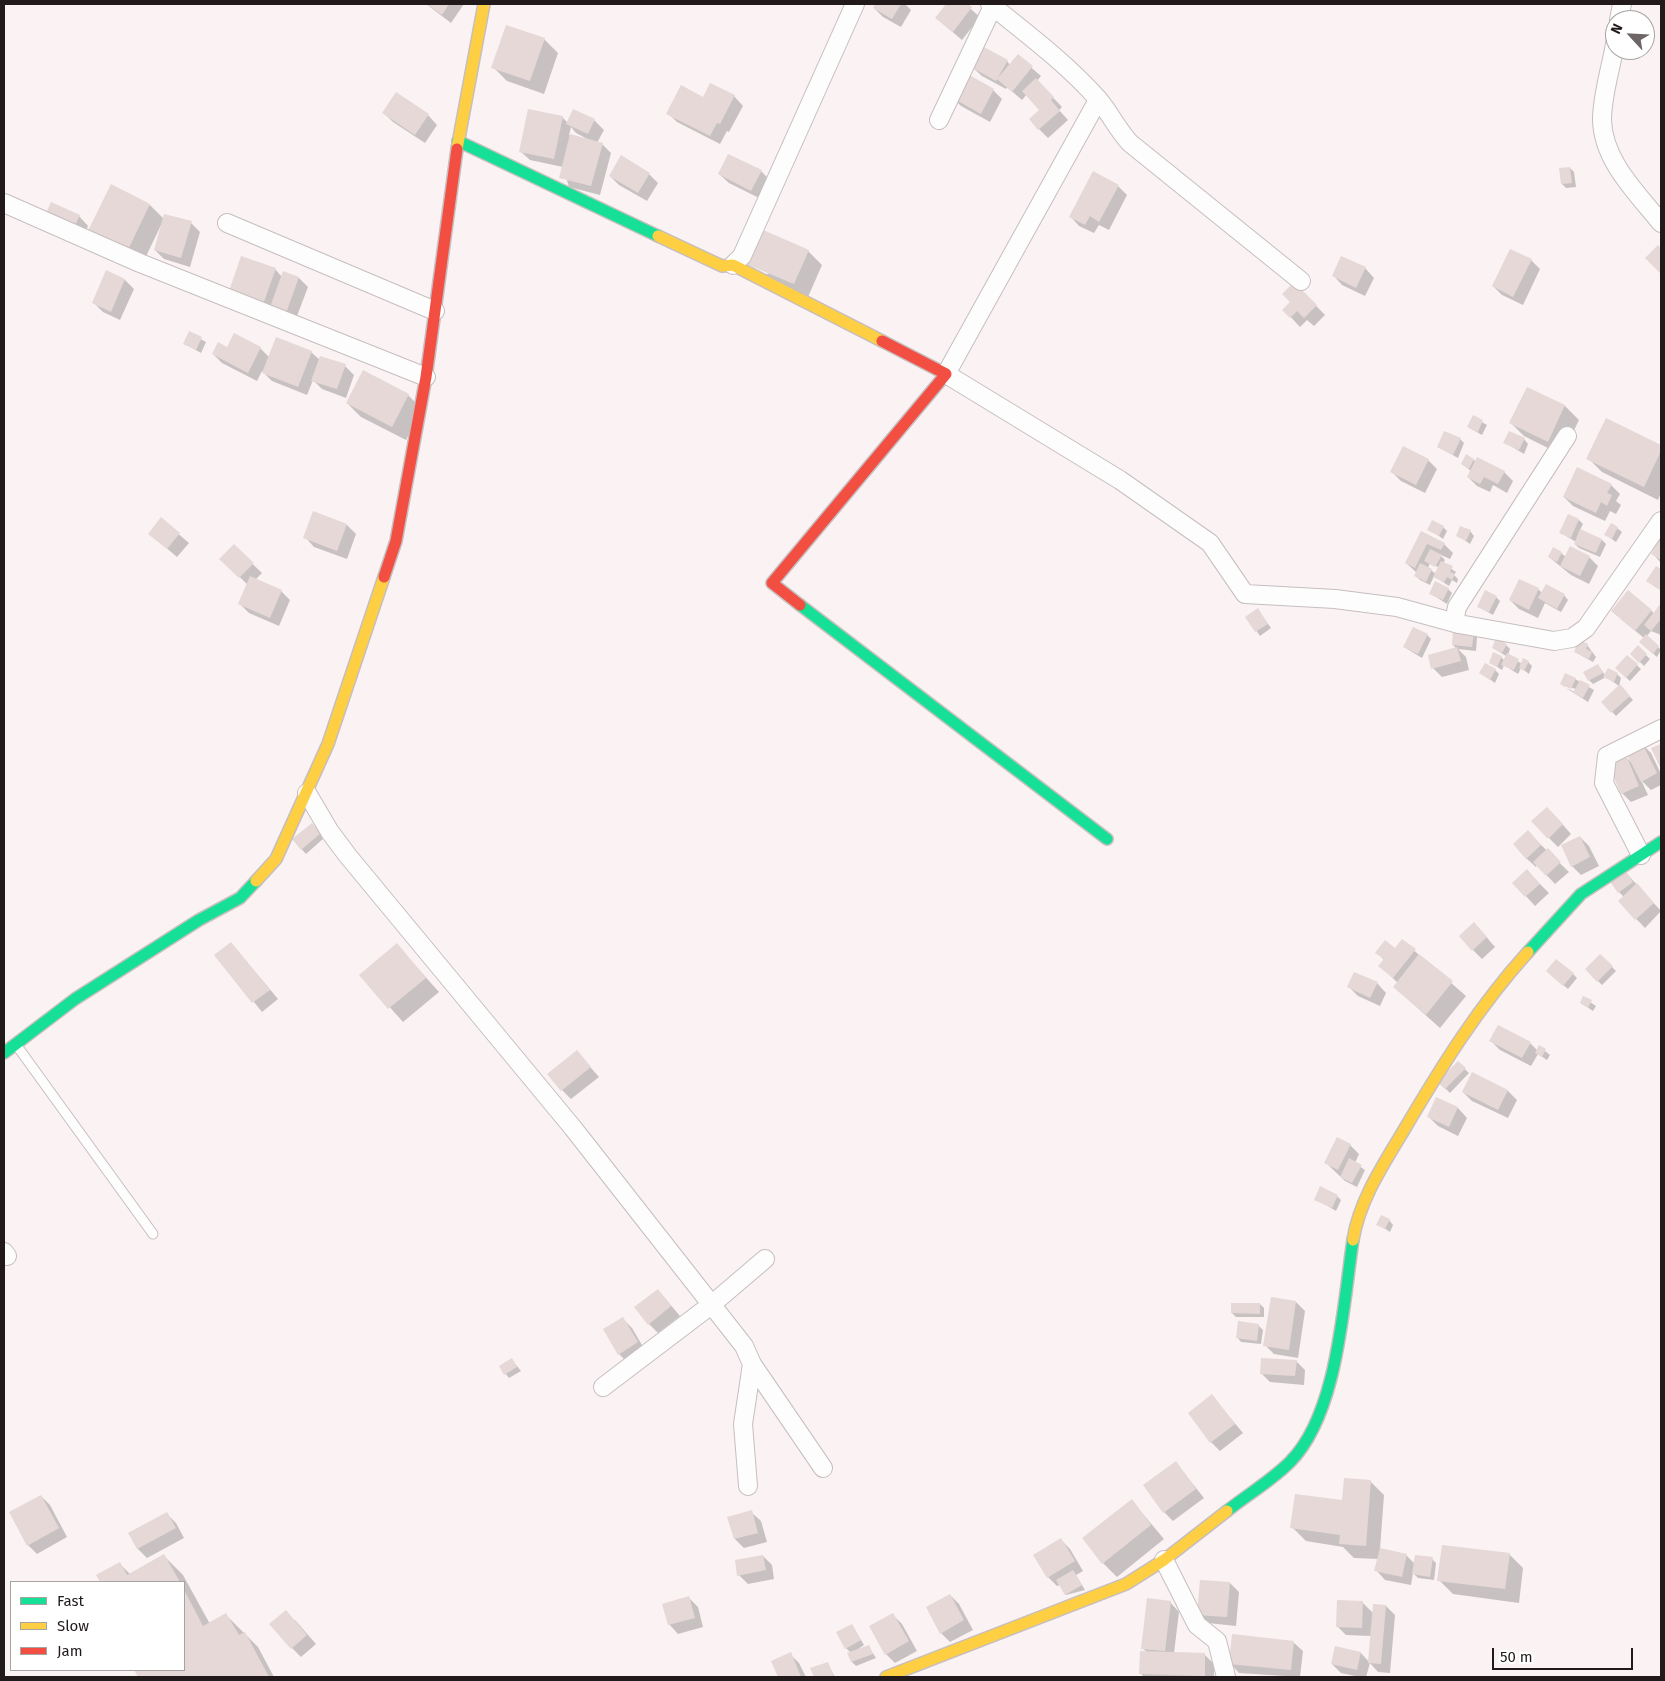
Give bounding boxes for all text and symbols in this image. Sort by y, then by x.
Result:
north arrow [1605,10,1655,60]
text: N [1607,21,1627,37]
legend [10,1581,185,1671]
text: Fast [57,1592,84,1610]
text: Slow [57,1617,89,1635]
scale bar [1495,1638,1636,1670]
text: Jam [57,1642,83,1660]
text: 50 m [1500,1648,1533,1666]

